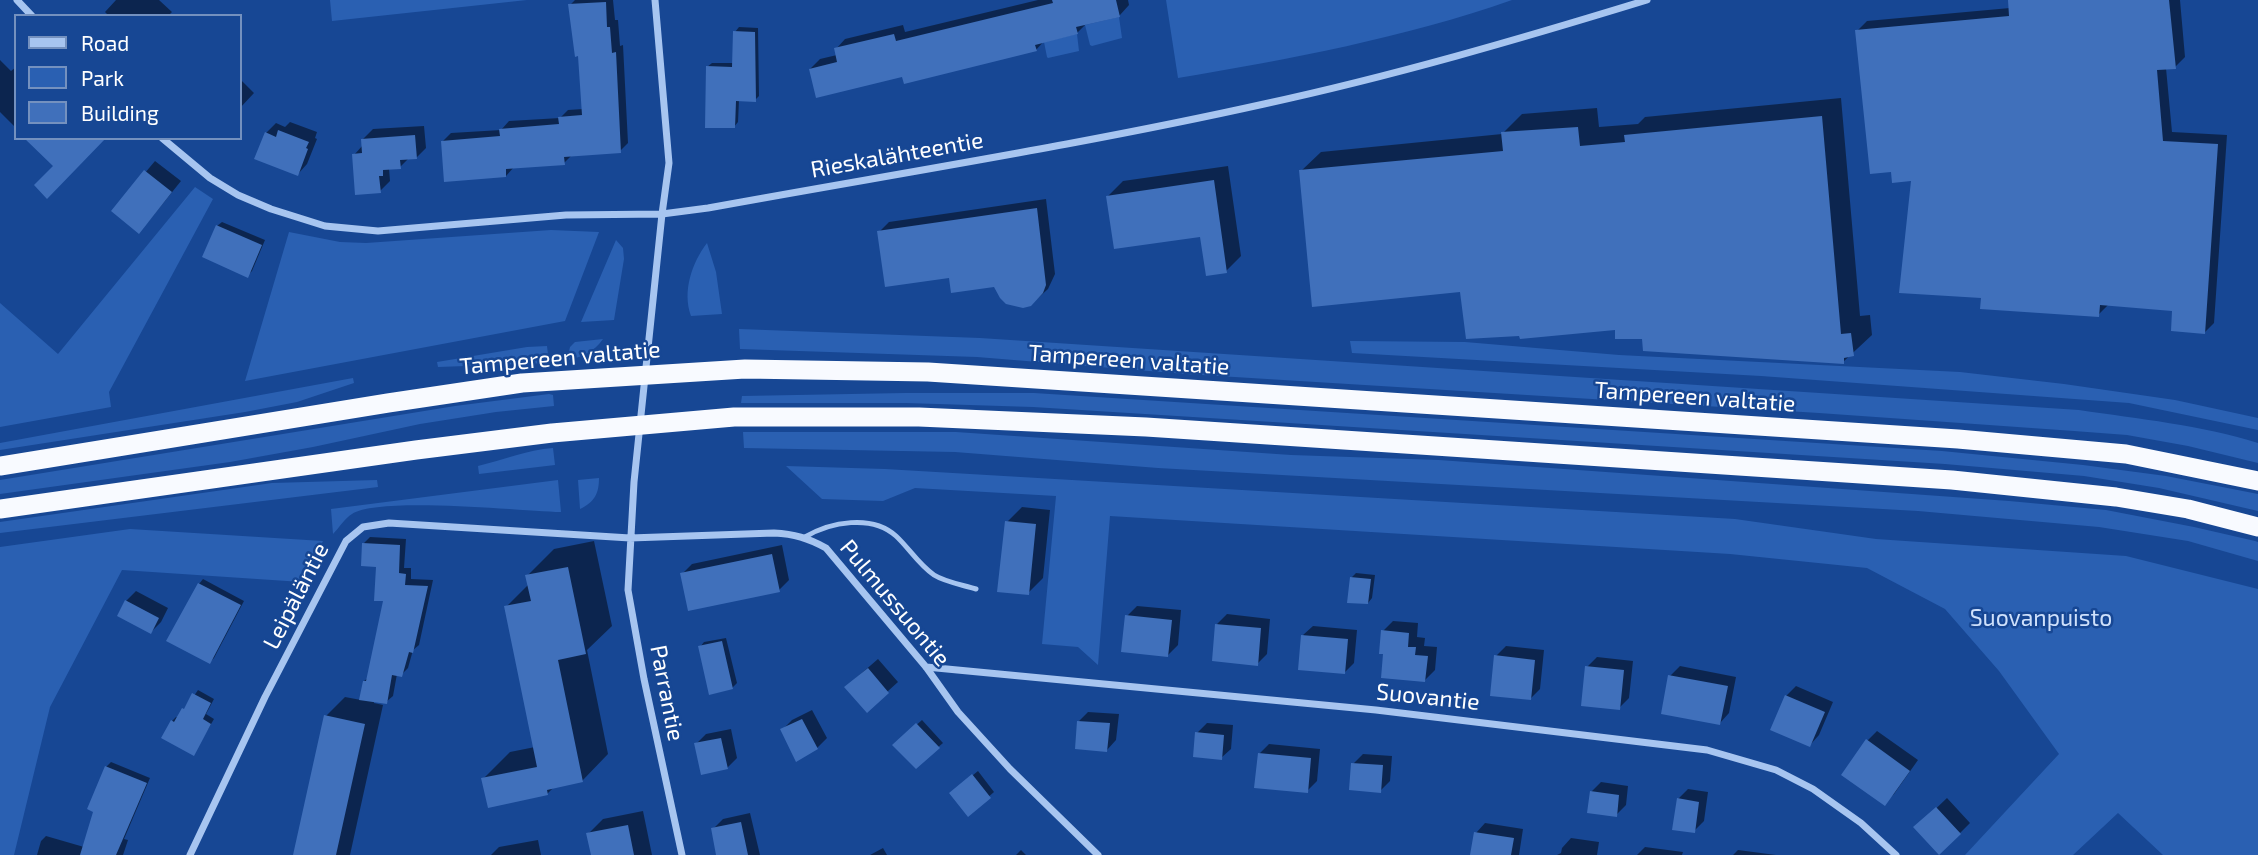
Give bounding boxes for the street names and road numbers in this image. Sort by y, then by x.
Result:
street label: Rieskalähteentie [809,126,985,184]
street label: Tampereen valtatie [458,335,662,381]
street label: Tampereen valtatie [1028,339,1230,381]
street label: Tampereen valtatie [1594,376,1796,418]
street label: Pulmussuontie [834,534,956,672]
street label: Leipäläntie [258,538,334,654]
street label: Parrantie [644,643,690,743]
street label: Suovantie [1375,678,1481,716]

